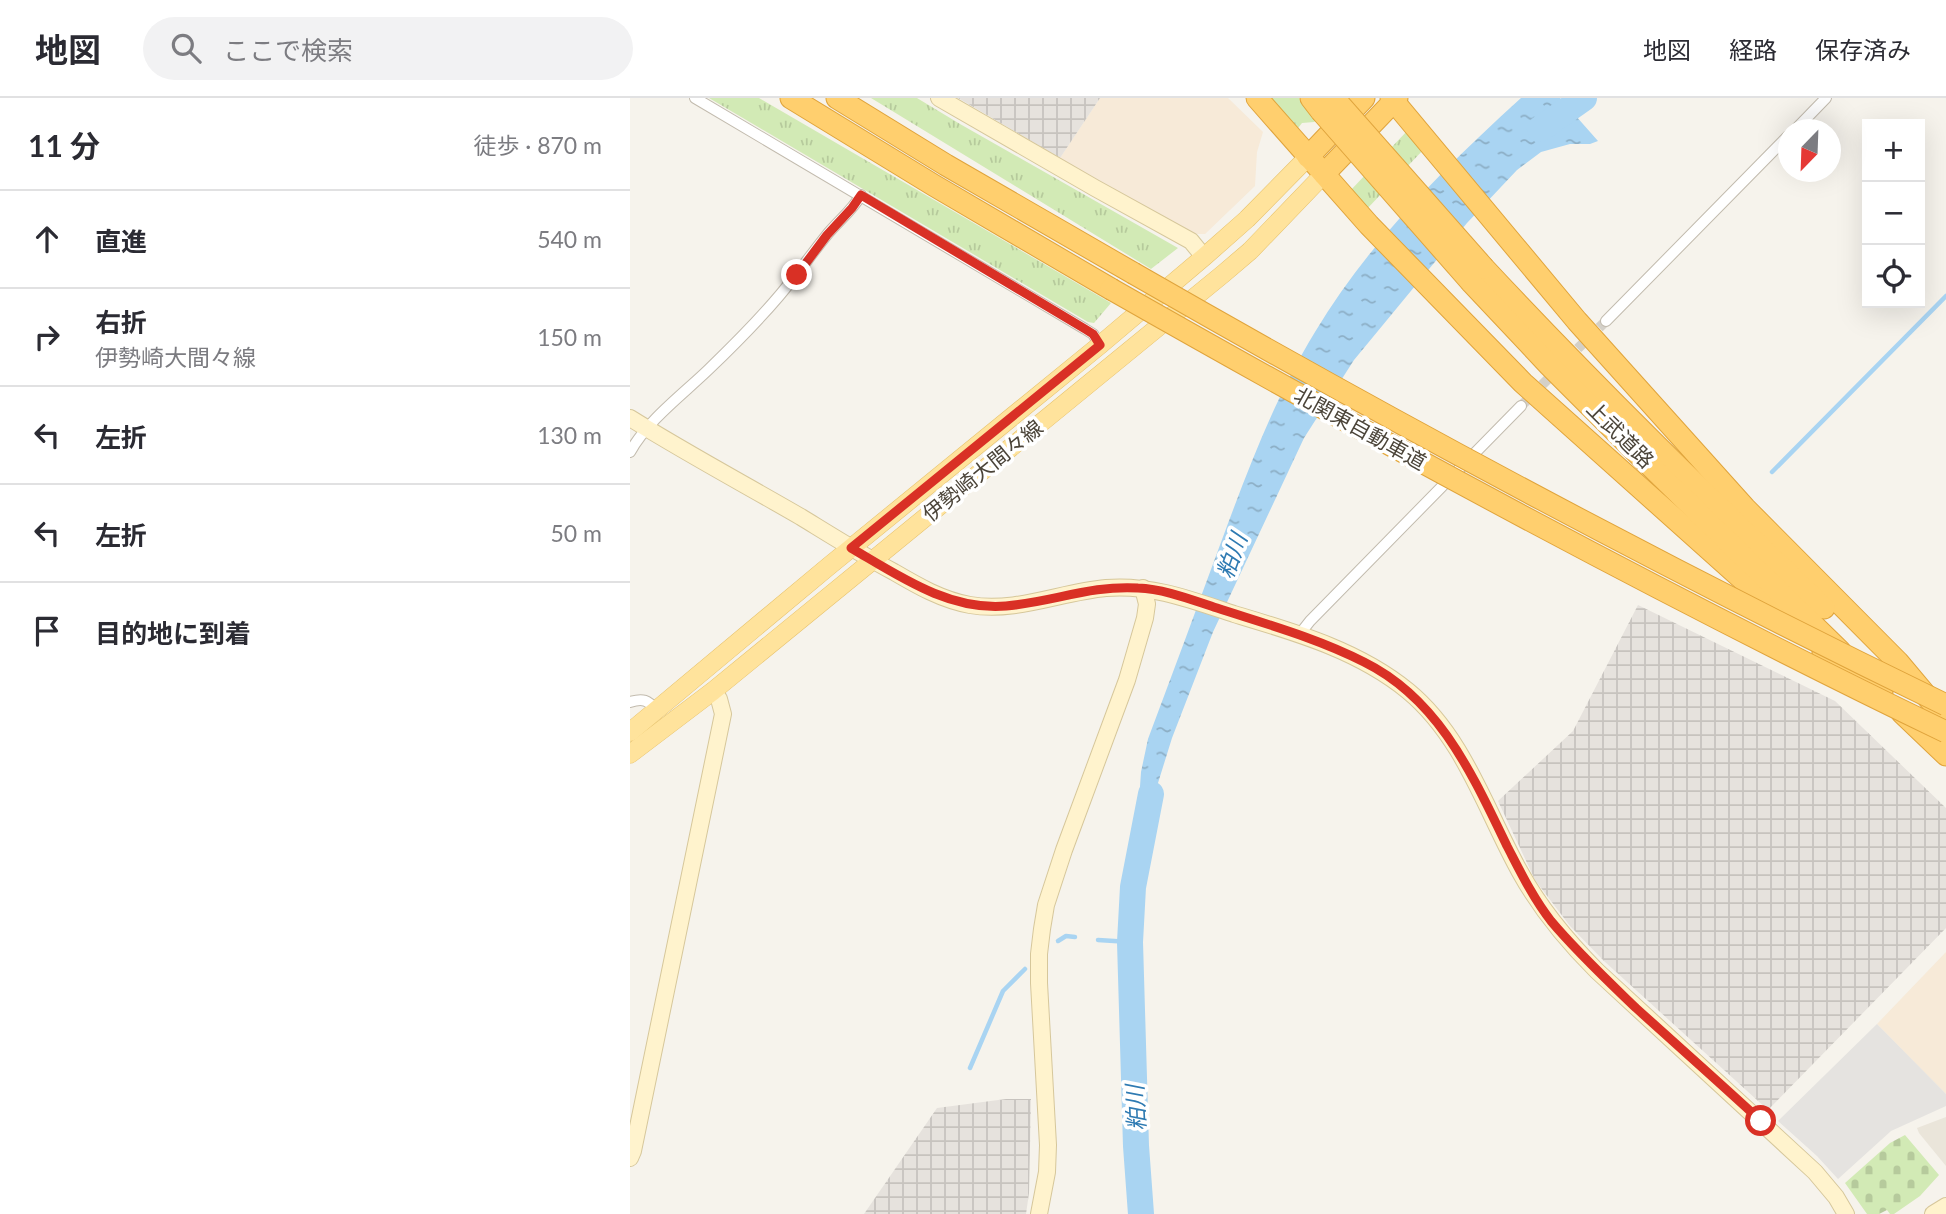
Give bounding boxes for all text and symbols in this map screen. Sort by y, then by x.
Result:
search box [143,17,633,80]
text: 地図 [35,29,101,69]
icon: search [167,29,205,67]
text: ここで検索 [223,34,353,66]
text: 地図 [1643,35,1691,64]
text: 経路 [1729,35,1777,64]
text: 保存済み [1815,35,1911,64]
north arrow [1778,119,1841,182]
map controls [1862,119,1925,308]
button: + [1862,119,1925,182]
text: 11 分 [28,127,100,163]
text: 徒歩 · 870 m [473,131,602,159]
button: − [1862,182,1925,245]
icon: ahead [28,220,66,258]
text: 直進 [95,225,147,257]
text: 540 m [537,225,602,253]
button: locate [1862,245,1925,308]
route end [781,259,812,290]
text: 右折 [95,306,147,338]
icon: right [28,318,66,356]
text: 150 m [537,323,602,351]
text: 伊勢崎大間々線 [95,343,256,371]
street label: 北関東自動車道 [1290,381,1431,474]
street label: 上武道路 [1583,395,1660,472]
street label: 伊勢崎大間々線 [917,414,1047,526]
icon: left [28,416,66,454]
text: 左折 [95,421,147,453]
text: 130 m [537,421,602,449]
icon: left [28,514,66,552]
text: 左折 [95,519,147,551]
text: 50 m [551,519,602,547]
water label: 粕川 [1210,526,1253,582]
icon: arrive [28,612,66,650]
text: 目的地に到着 [95,617,251,649]
water label: 粕川 [1120,1081,1150,1132]
route start [1745,1105,1776,1136]

